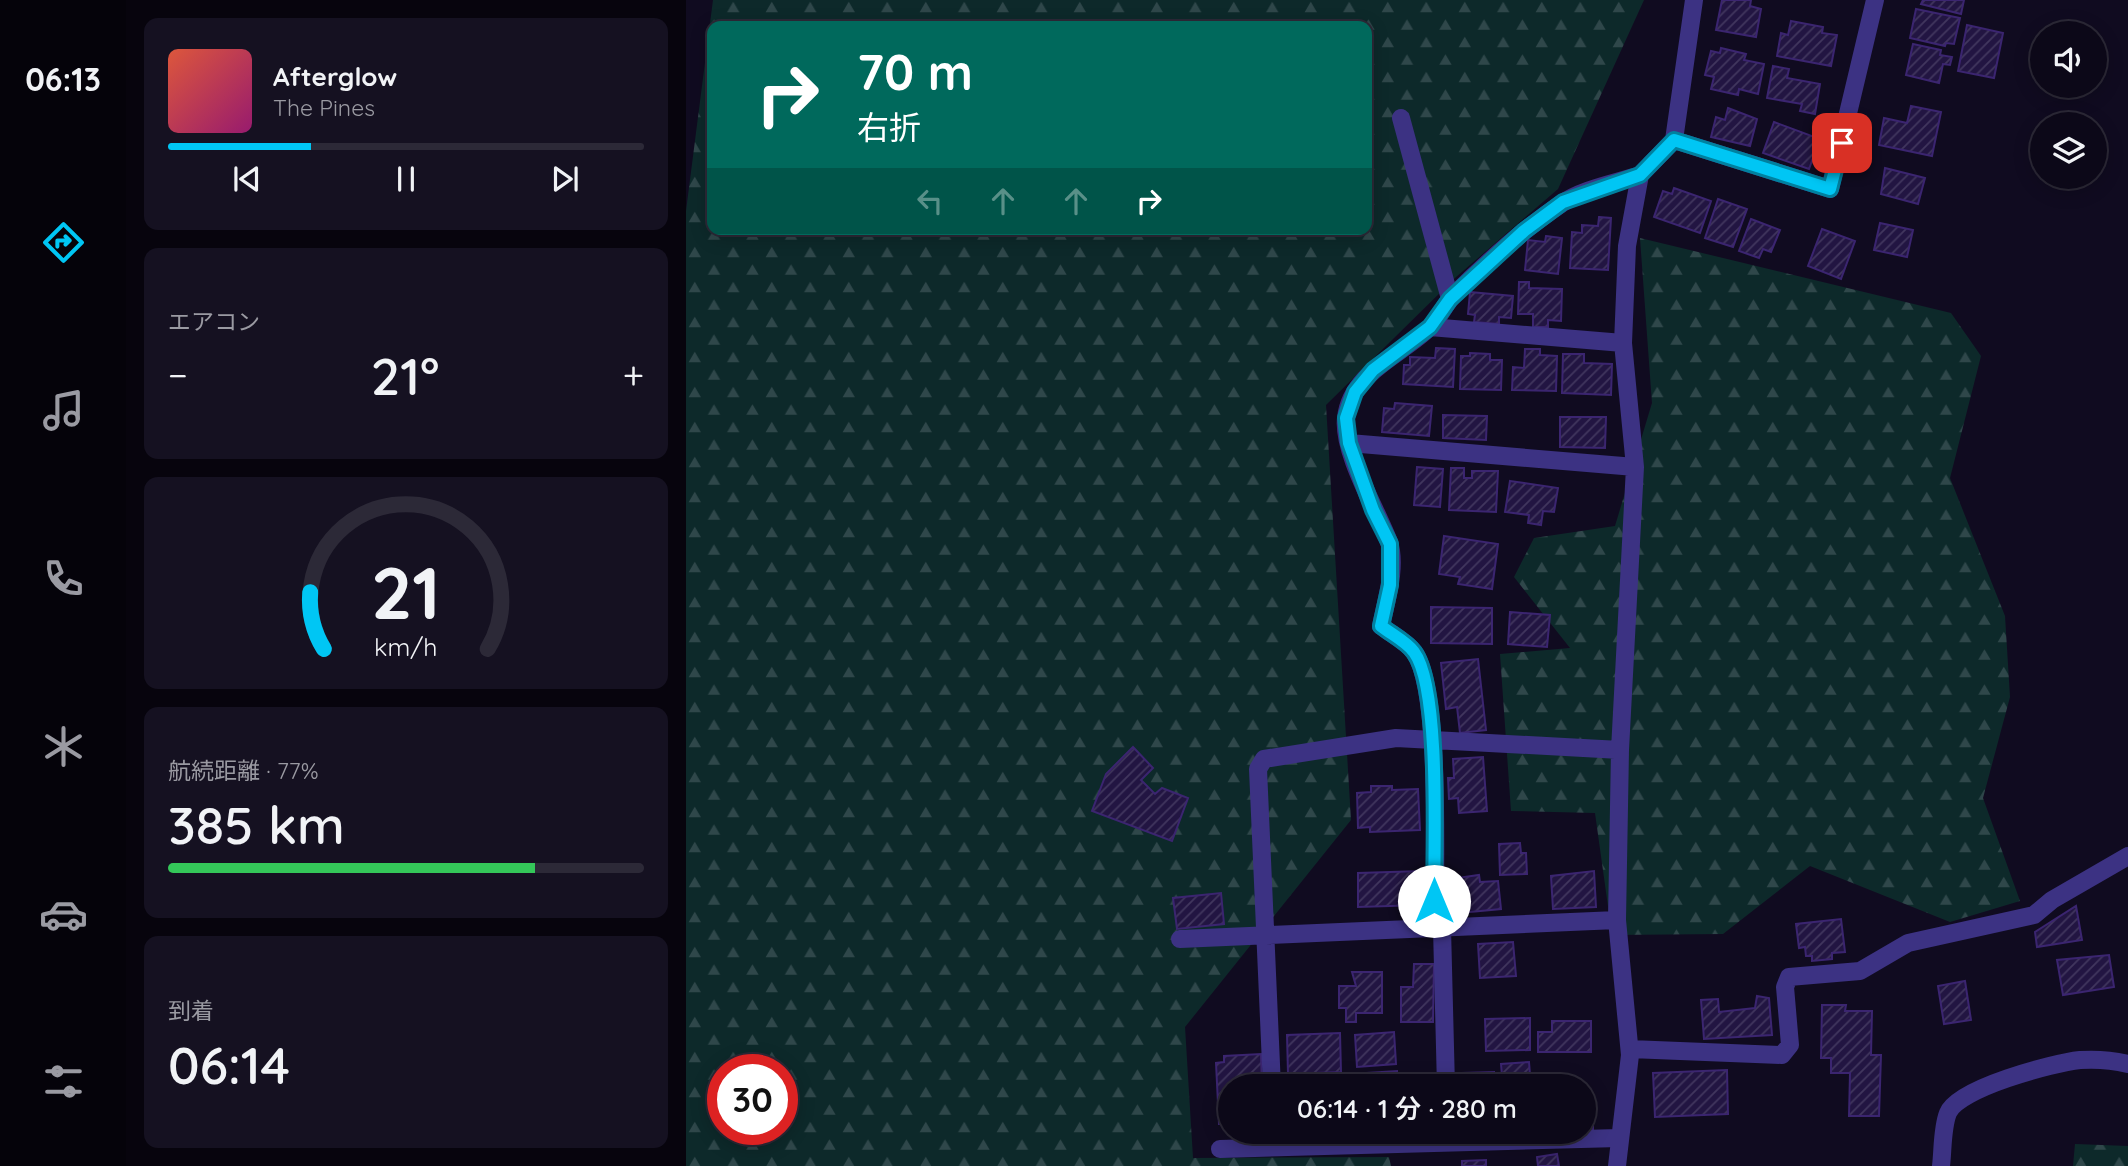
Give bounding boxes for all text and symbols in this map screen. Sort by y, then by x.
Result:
map controls [2030,21,2107,189]
button: sound [2030,21,2107,98]
text: 70 m [857,41,973,102]
icon: right [742,49,833,140]
text: 06:13 [25,59,101,99]
text: Afterglow [273,60,397,93]
text: The Pines [273,93,375,122]
text: 右折 [857,107,921,147]
button: layers [2030,112,2107,189]
pin [1812,113,1872,173]
icon: arrive [1823,124,1861,162]
icon: previous [228,160,266,198]
icon: pause [387,160,425,198]
icon: next [546,160,584,198]
icon: left [911,182,949,220]
icon: ahead [984,182,1022,220]
icon: ahead [1057,182,1095,220]
icon: right [1130,182,1168,220]
icon: directions [39,218,88,267]
text: エアコン [168,307,260,336]
text: 21° [371,343,439,408]
text: − [168,351,188,399]
text: + [623,351,644,399]
icon: music [39,386,88,435]
text: 21 [371,546,441,637]
icon: phone [39,554,88,603]
text: km/h [374,631,438,662]
icon: climate [39,722,88,771]
text: 航続距離 · 77% [168,756,319,785]
text: 385 km [168,792,345,857]
position arrow [1397,864,1471,938]
icon: car [39,890,88,939]
text: 到着 [168,996,214,1025]
text: 06:14 [168,1032,290,1097]
speed limit sign: 30 [707,1054,798,1145]
icon: filters [39,1057,88,1106]
text: 06:14 · 1 分 · 280 m [1297,1092,1517,1125]

